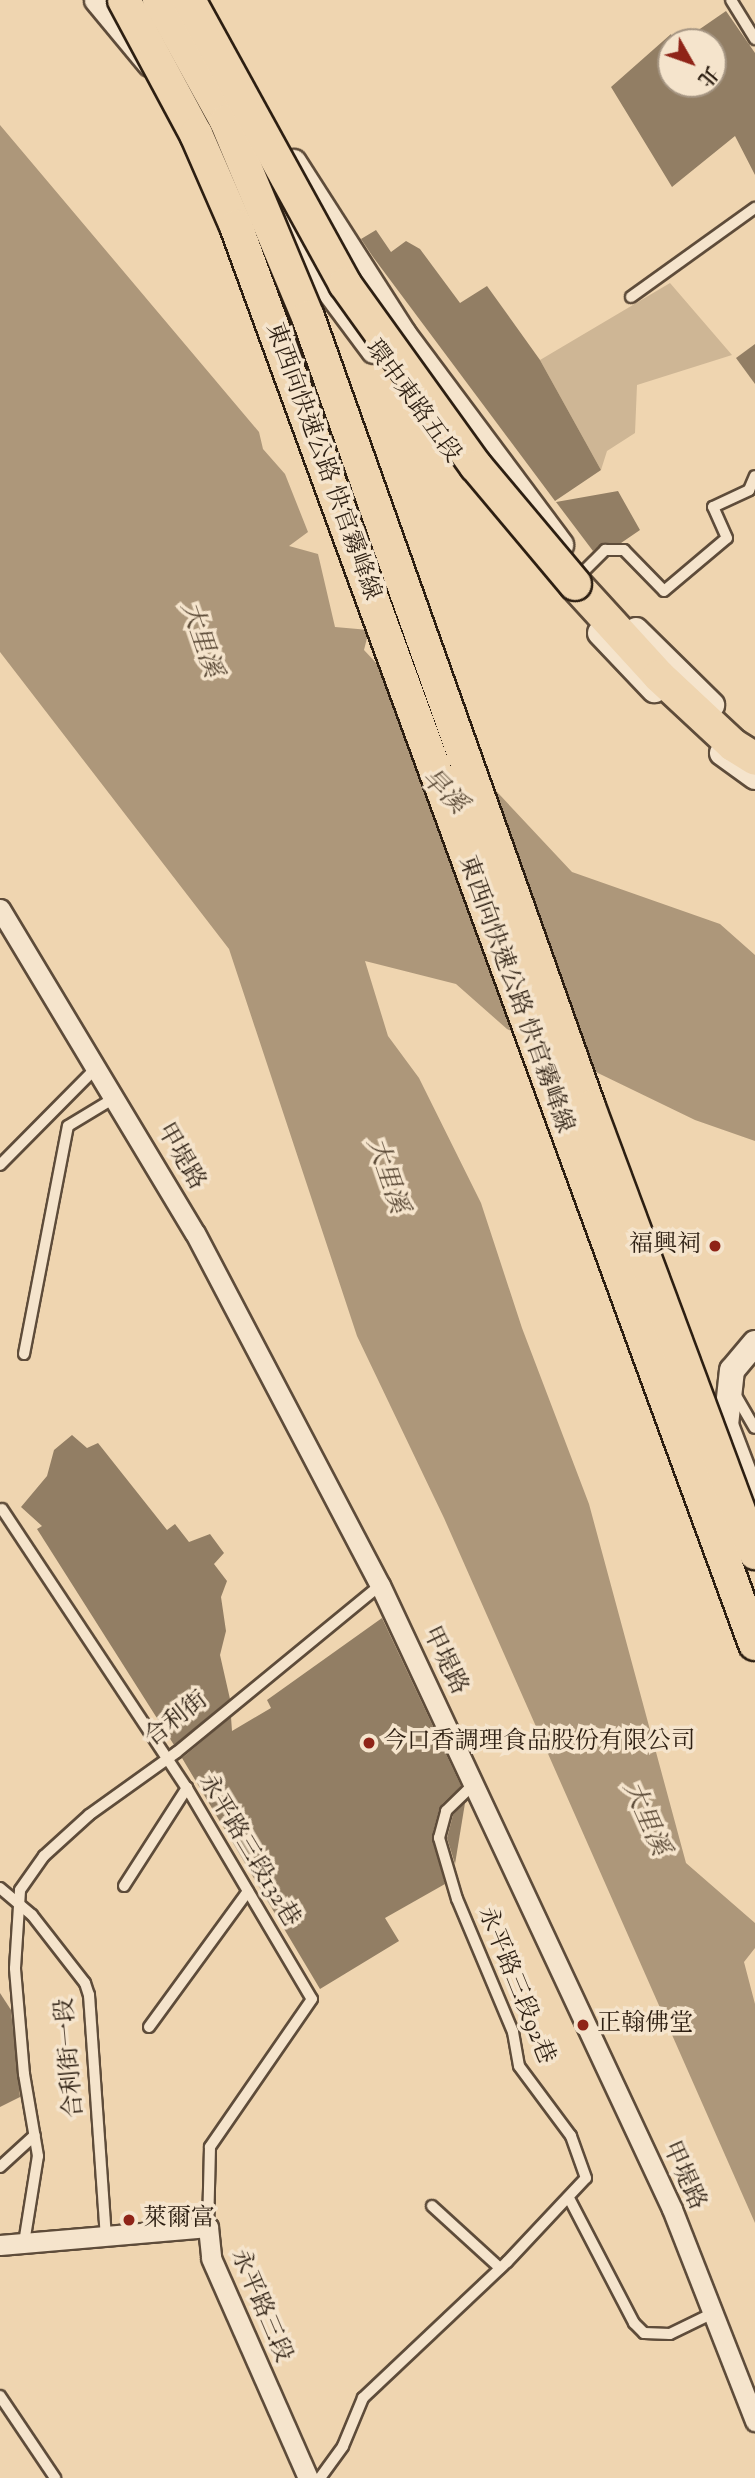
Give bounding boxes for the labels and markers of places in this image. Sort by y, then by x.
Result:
place label: 福興祠 [629,1232,701,1260]
marker: 福興祠 [707,1238,723,1254]
place label: 今口香調理食品股份有限公司 [383,1729,695,1757]
marker: 今口香調理食品股份有限公司 [361,1735,377,1751]
place label: 正翰佛堂 [597,2011,693,2039]
marker: 正翰佛堂 [575,2017,591,2033]
place label: 萊爾富 [143,2206,215,2234]
marker: 萊爾富 [121,2212,137,2228]

